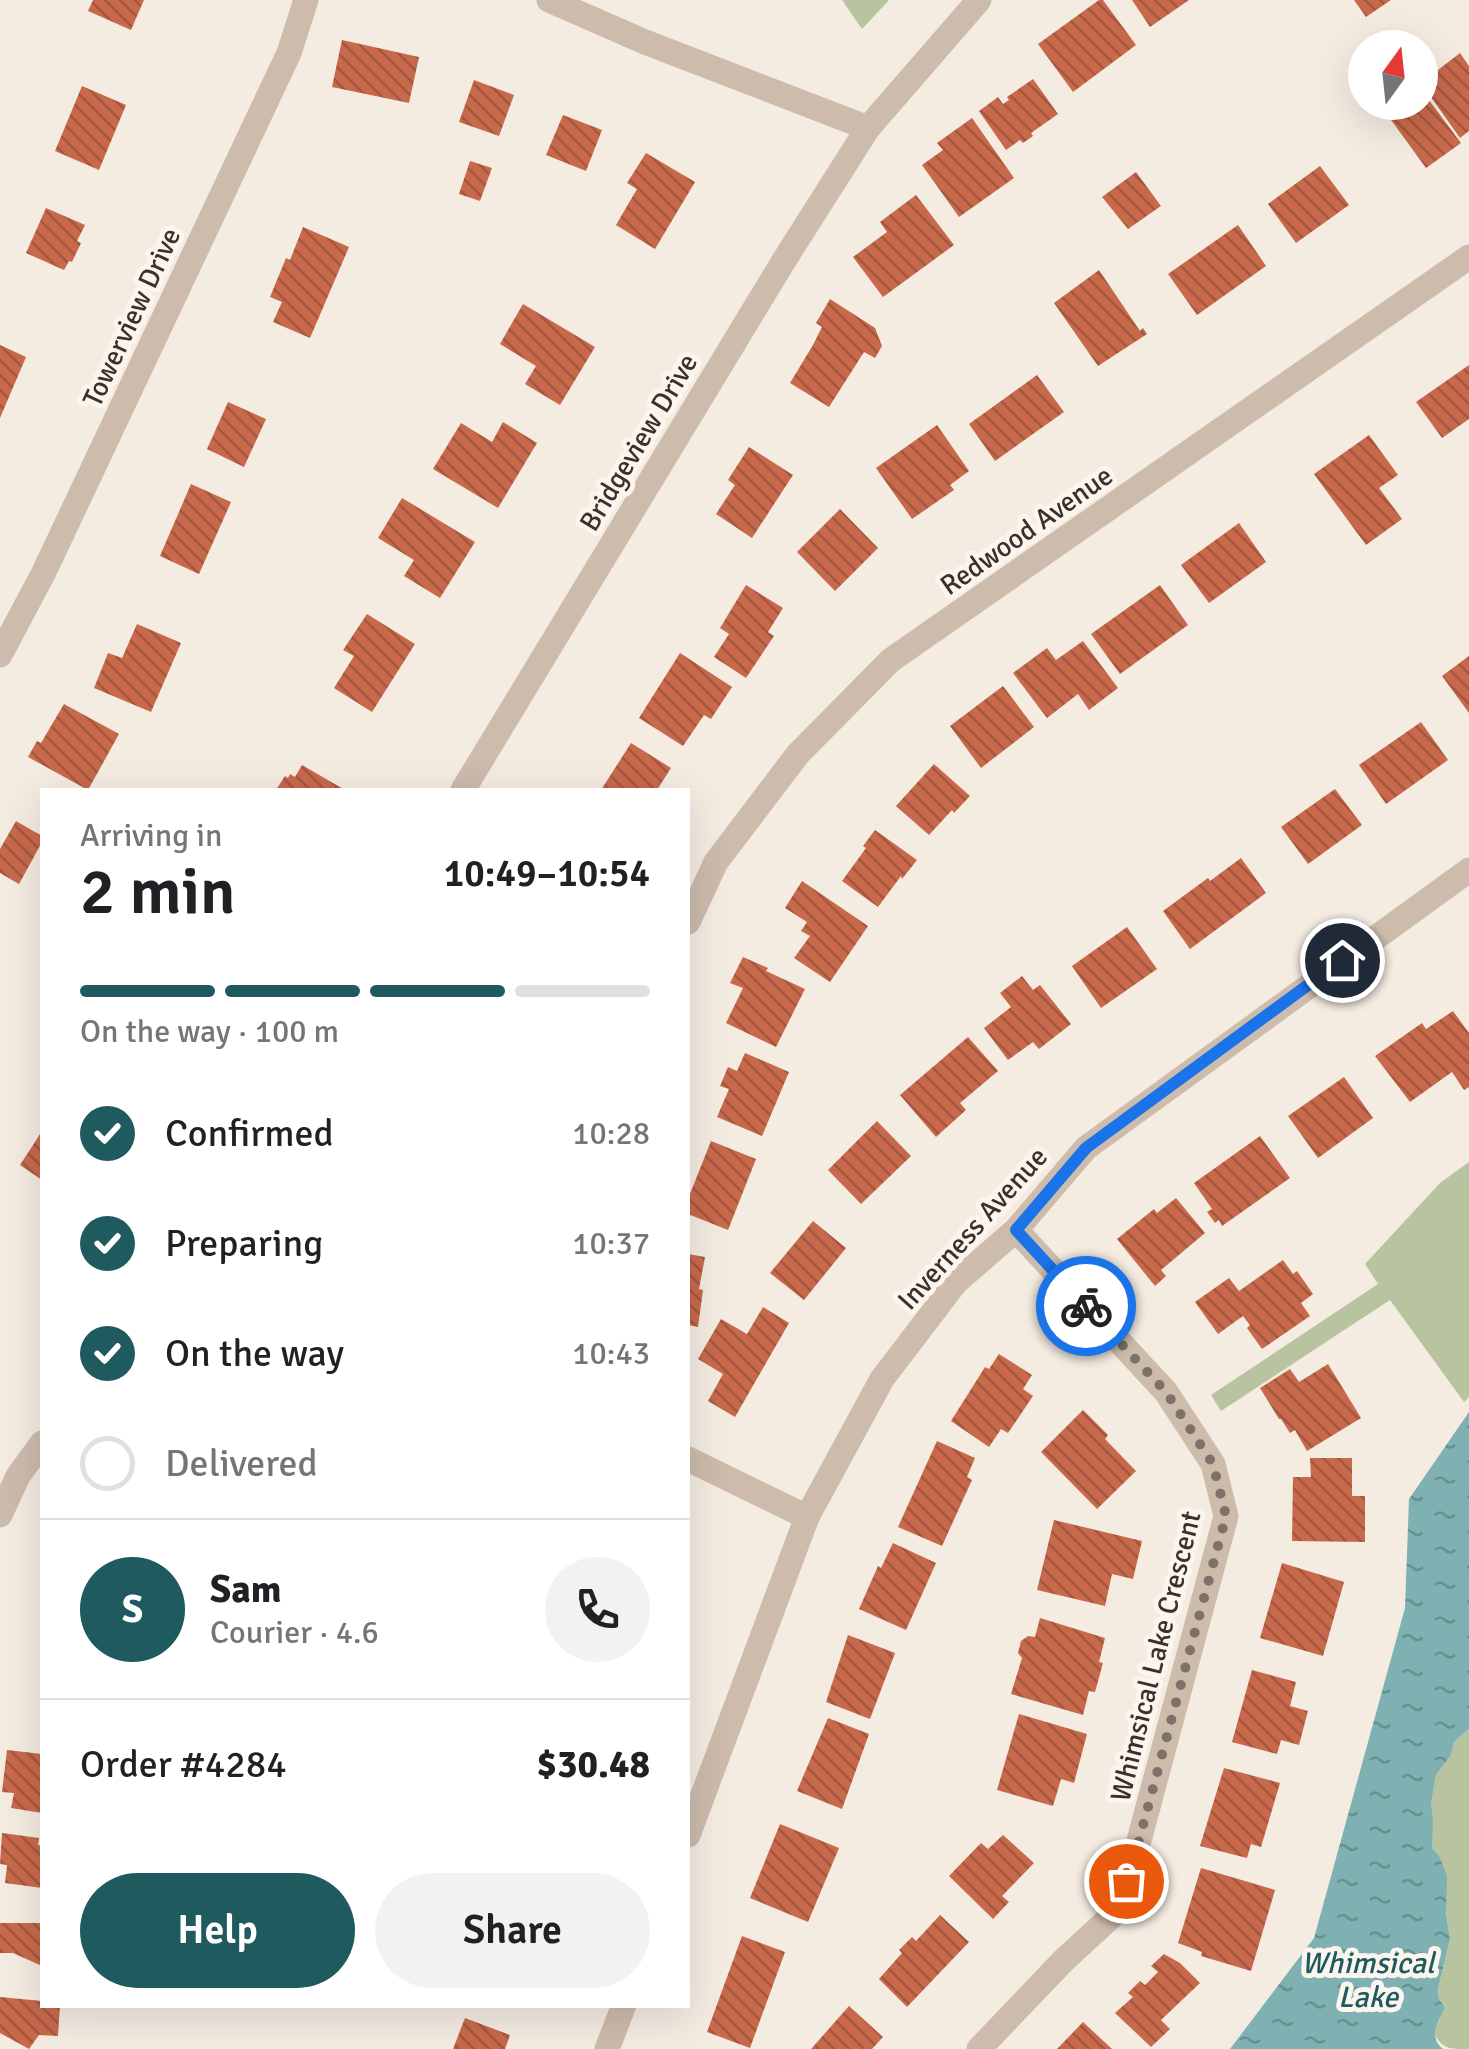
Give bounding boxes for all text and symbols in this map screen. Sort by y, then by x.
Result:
north arrow [1348,30,1438,120]
map controls [1348,30,1438,120]
street label: Towerview Drive [76,223,188,412]
street label: Bridgeview Drive [573,348,705,537]
street label: Redwood Avenue [934,459,1119,603]
text: Arriving in [80,816,222,855]
text: 10:49–10:54 [444,850,650,897]
text: 2 min [80,852,236,932]
pin [1300,918,1385,1003]
icon: home [1315,933,1370,988]
text: On the way · 100 m [80,1012,339,1051]
icon: check [80,1106,135,1161]
text: Confirmed [165,1110,334,1157]
text: 10:28 [572,1114,650,1153]
street label: Inverness Avenue [891,1140,1055,1317]
icon: check [80,1216,135,1271]
text: Preparing [165,1220,323,1267]
text: 10:37 [572,1224,650,1263]
courier [1036,1256,1136,1356]
icon: bike [1059,1279,1114,1334]
icon: check [80,1326,135,1381]
text: On the way [165,1330,344,1377]
text: 10:43 [572,1334,650,1373]
text: Delivered [165,1440,318,1487]
street label: Whimsical Lake Crescent [1103,1507,1209,1805]
button: phone [545,1557,650,1662]
text: Sam [210,1566,281,1613]
text: S [122,1586,143,1633]
text: Courier · 4.6 [210,1613,379,1652]
text: Order #4284 [80,1741,287,1788]
text: $30.48 [537,1741,650,1788]
pin [1084,1839,1169,1924]
icon: bag [1099,1854,1154,1909]
button: Help [80,1873,355,1988]
button: Share [375,1873,650,1988]
water label: Whimsical Lake [1301,1945,1437,2016]

